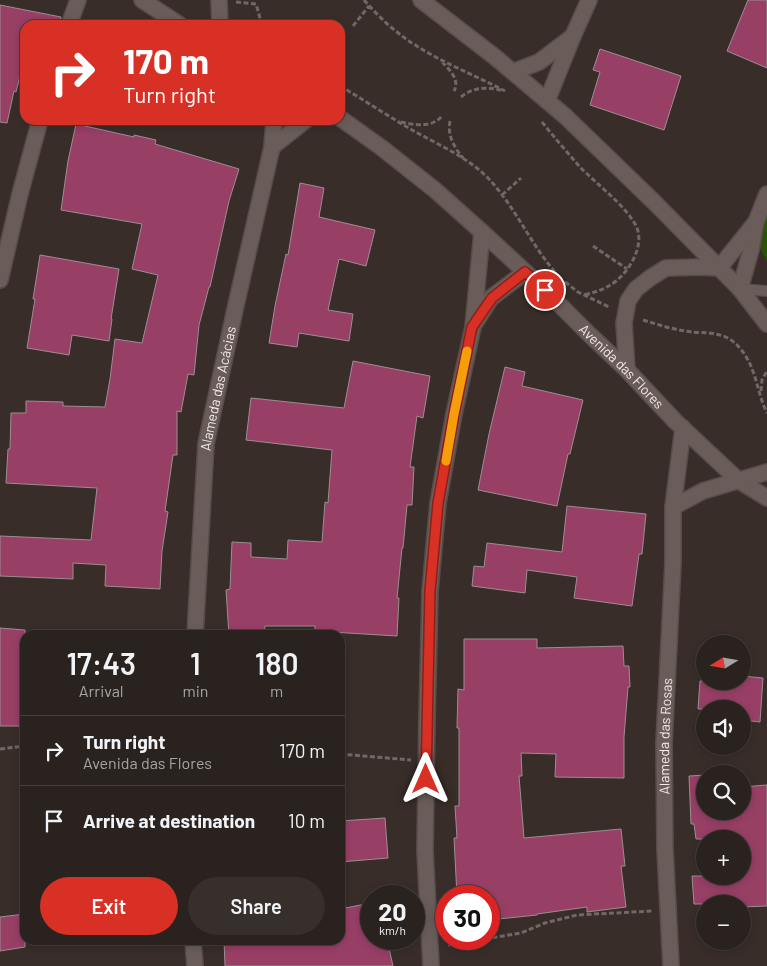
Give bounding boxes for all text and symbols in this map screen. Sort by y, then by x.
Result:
text: 170 m [123,39,209,81]
icon: right [40,40,105,105]
text: Turn right [123,81,216,107]
pin [524,269,566,311]
icon: arrive [531,276,559,304]
street label: Avenida das Flores [576,320,668,412]
street label: Alameda das Acácias [197,324,239,451]
north arrow [696,635,751,690]
map controls [696,635,751,950]
text: 17:43 [67,645,136,681]
text: 1 [190,645,201,681]
text: 180 [255,645,298,681]
street label: Alameda das Rosas [655,677,675,795]
text: Arrival [79,681,124,700]
text: min [182,681,208,700]
text: m [270,681,283,700]
button: sound [696,700,751,755]
text: Turn right [83,730,165,753]
icon: right [40,737,68,765]
text: 170 m [279,739,325,762]
position arrow [399,752,451,804]
text: Avenida das Flores [83,753,212,772]
button: search [696,765,751,820]
icon: arrive [40,807,68,835]
text: Arrive at destination [83,809,255,832]
text: 10 m [288,809,325,832]
button: + [696,830,751,885]
button: Exit [40,877,178,935]
button: Share [188,877,325,935]
speed limit sign: 30 [435,885,500,950]
button: − [696,895,751,950]
text: 20 [378,896,407,926]
text: km/h [379,923,406,937]

